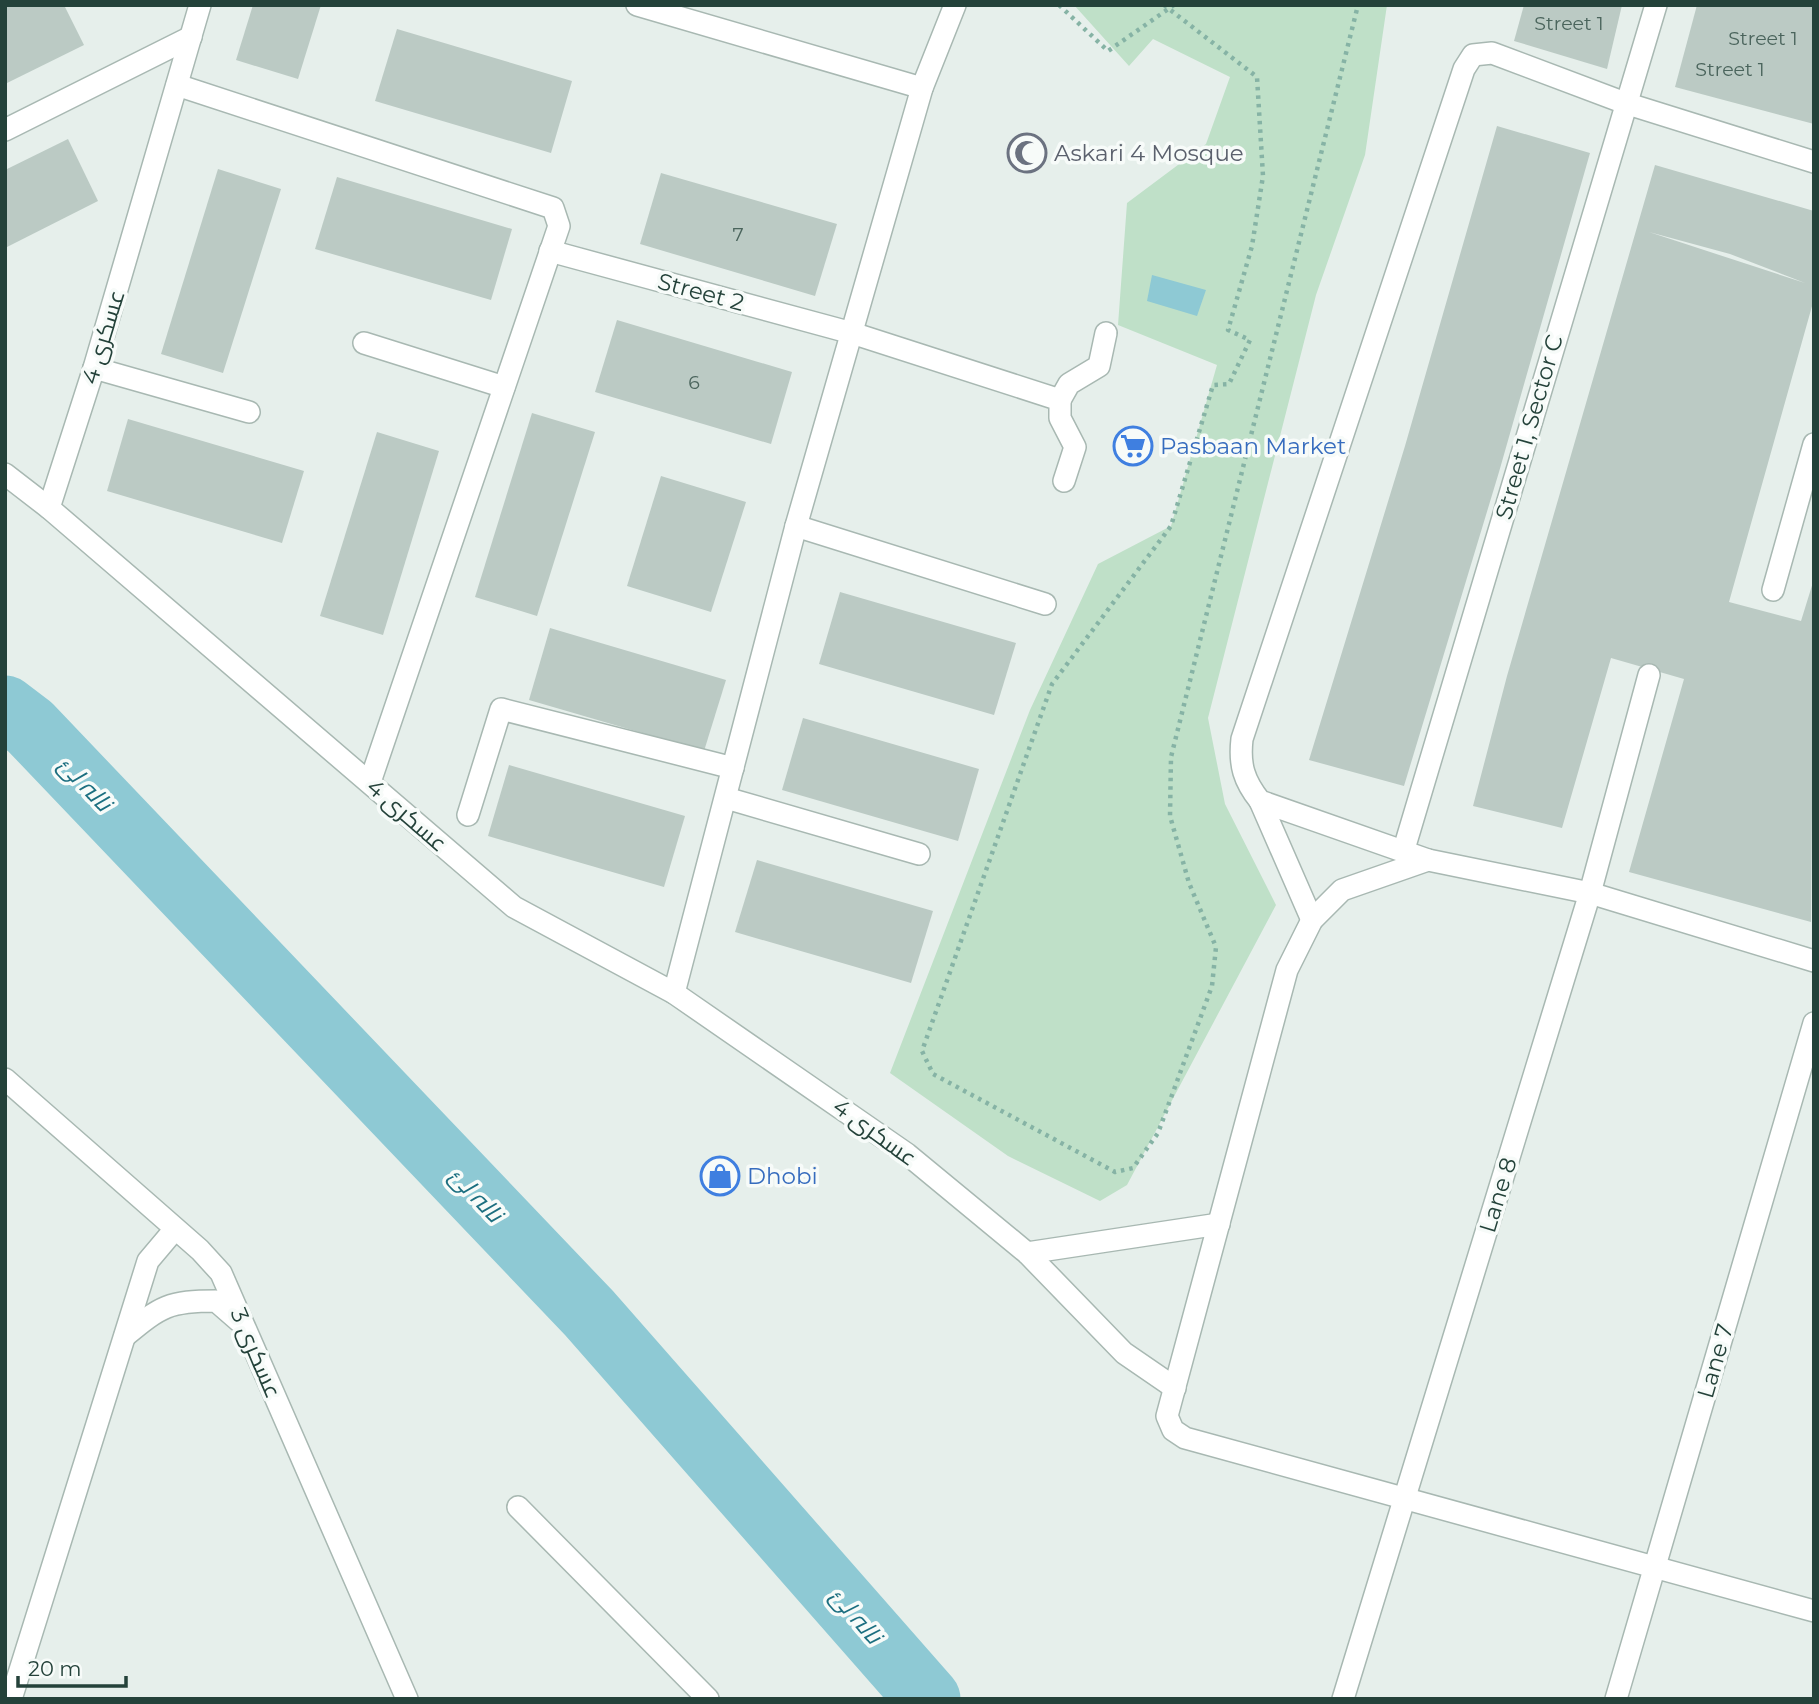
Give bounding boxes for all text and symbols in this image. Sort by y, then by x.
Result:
house number: Street 1 [1534,12,1604,35]
house number: Street 1 [1728,27,1798,50]
house number: Street 1 [1695,58,1765,81]
mosque icon: Askari 4 Mosque [1006,132,1048,174]
place label: Askari 4 Mosque [1054,139,1244,167]
house number: 7 [732,223,744,246]
street label: Street 2 [655,267,747,317]
street label: عسکری 4 [75,286,131,388]
street label: Street 1, Sector C [1489,331,1569,523]
house number: 6 [688,371,700,394]
supermarket icon: Pasbaan Market [1112,425,1154,467]
place label: Pasbaan Market [1160,432,1346,460]
water label: نالہ لئ [52,750,120,819]
street label: عسکری 4 [361,773,453,857]
street label: عسکری 4 [827,1092,923,1172]
street label: Lane 8 [1473,1154,1523,1236]
shop icon: Dhobi [699,1155,741,1197]
water label: نالہ لئ [443,1161,511,1230]
place label: Dhobi [747,1162,818,1190]
street label: عسکری 3 [225,1304,287,1402]
street label: Lane 7 [1691,1321,1739,1401]
water label: نالہ لئ [824,1582,890,1652]
scale bar [18,1644,126,1688]
text: 20 m [28,1656,82,1681]

